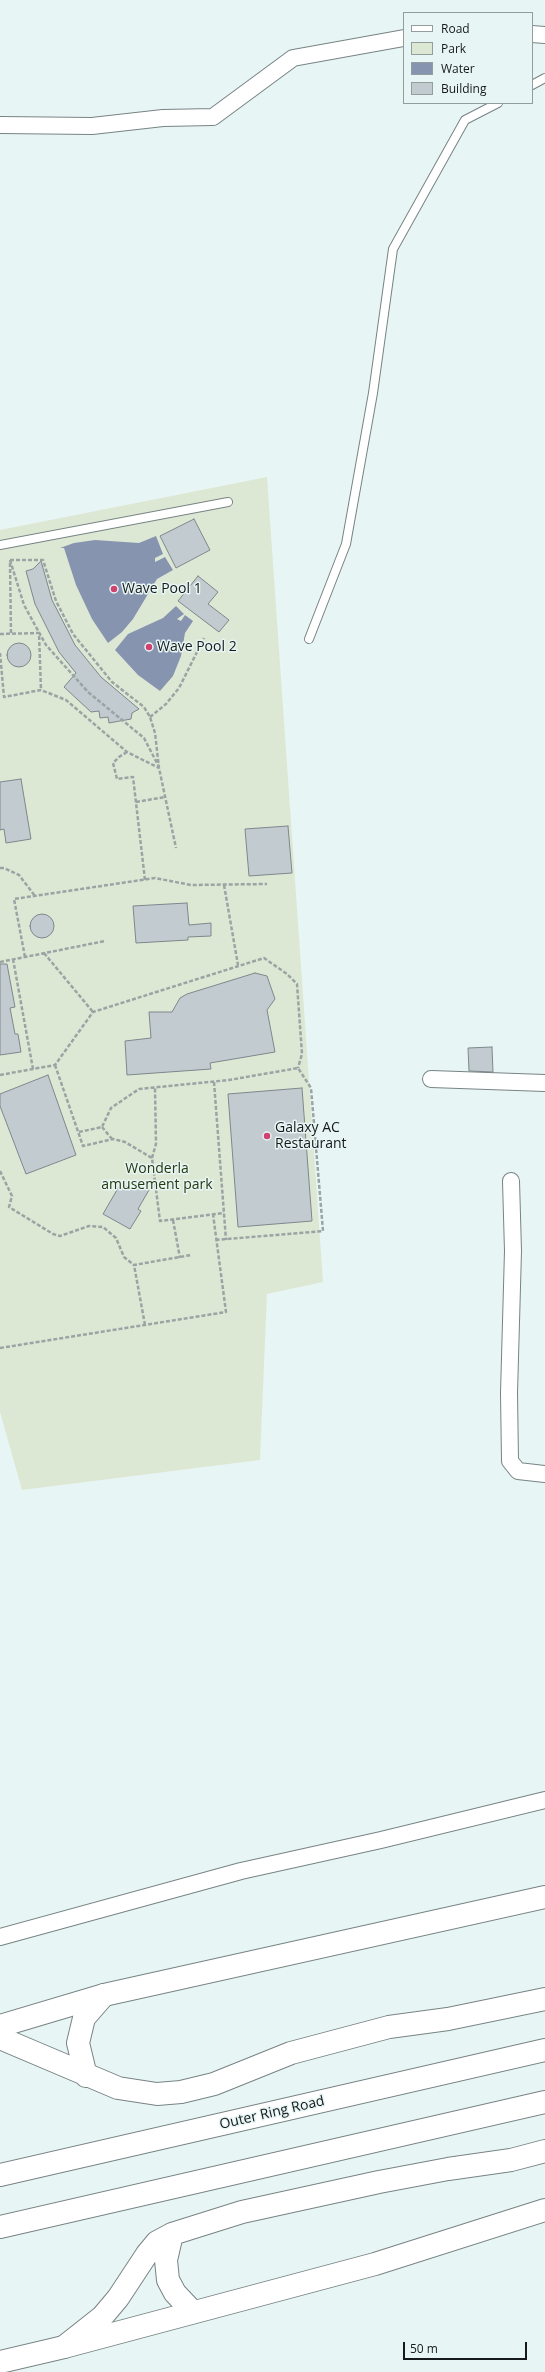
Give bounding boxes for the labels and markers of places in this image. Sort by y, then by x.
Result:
place label: Wave Pool 1 [122,581,202,597]
marker: Wave Pool 1 [109,584,119,594]
place label: Wave Pool 2 [157,639,237,655]
marker: Wave Pool 2 [144,642,154,652]
place label: Galaxy AC Restaurant [275,1120,347,1152]
marker: Galaxy AC Restaurant [262,1131,272,1141]

